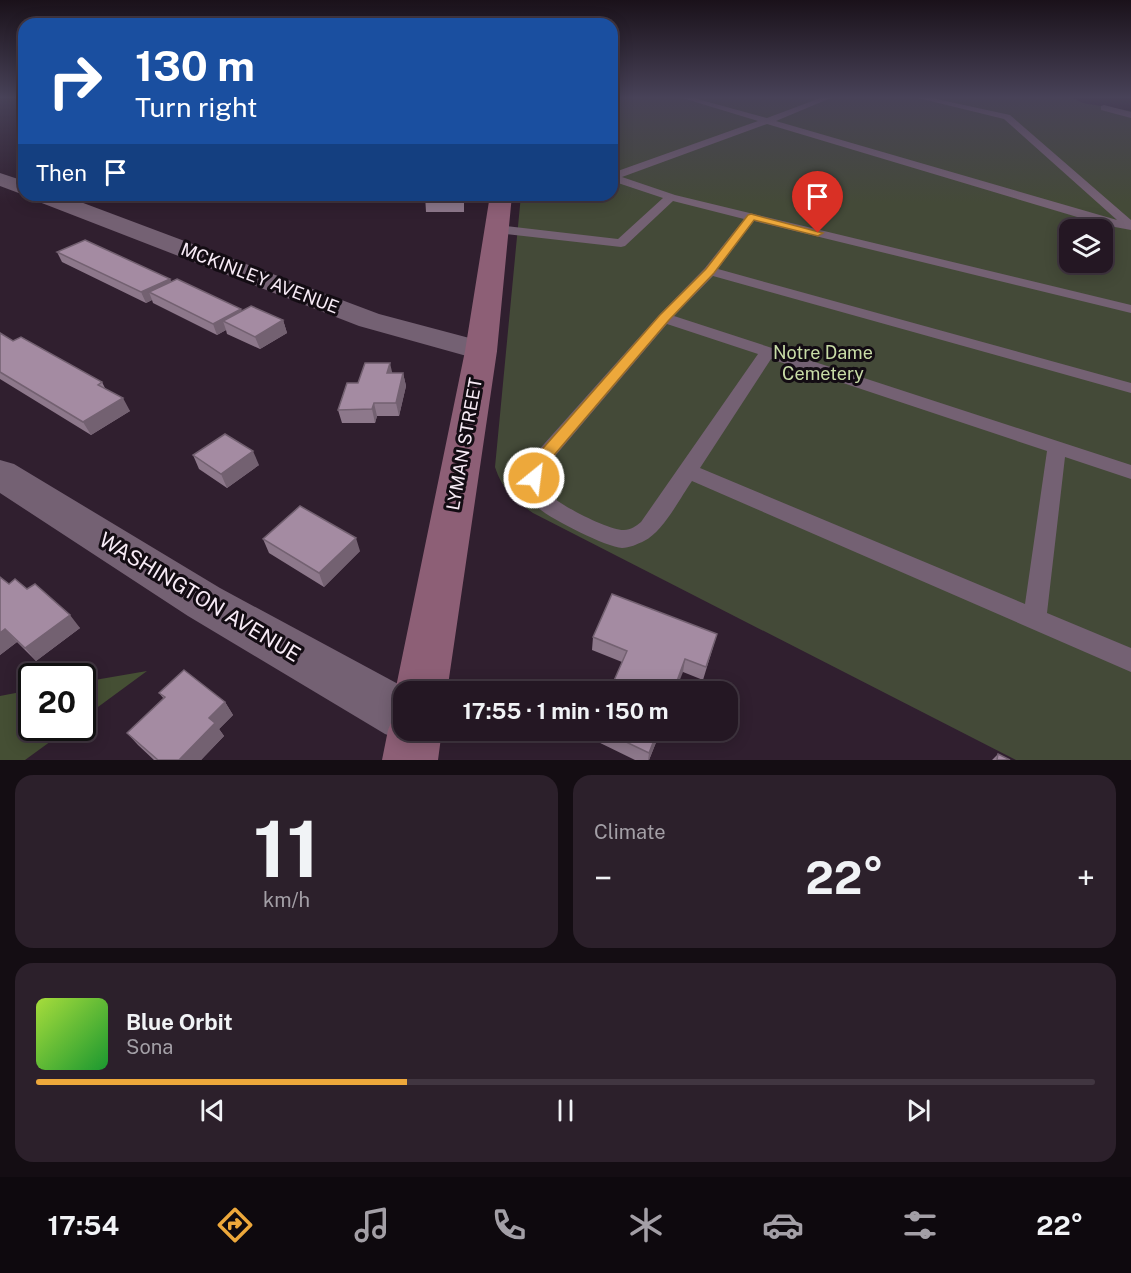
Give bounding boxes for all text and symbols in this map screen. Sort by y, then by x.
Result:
text: 130 m [135,41,255,90]
icon: right [36,42,114,120]
text: Turn right [135,91,258,123]
icon: arrive [99,156,132,189]
text: Then [36,160,87,186]
pin [792,171,843,233]
icon: arrive [801,180,834,213]
map controls [1059,219,1113,273]
button: layers [1059,219,1113,273]
street label: MCKINLEY AVENUE [178,238,342,318]
park label: Notre Dame Cemetery [773,342,873,384]
street label: LYMAN STREET [442,376,486,512]
position arrow [502,446,566,510]
street label: WASHINGTON AVENUE [95,527,305,667]
speed limit sign: 20 [18,663,96,741]
text: 17:55 · 1 min · 150 m [462,698,669,724]
text: 11 [253,803,320,895]
text: Climate [594,820,666,844]
text: 22° [805,851,884,904]
text: − [594,859,612,897]
text: + [1077,859,1095,897]
text: km/h [263,888,310,912]
text: Blue Orbit [126,1009,233,1035]
text: Sona [126,1035,173,1059]
icon: previous [196,1094,229,1127]
icon: pause [549,1094,582,1127]
icon: next [902,1094,935,1127]
icon: directions [214,1204,256,1246]
icon: music [351,1204,393,1246]
icon: phone [488,1204,530,1246]
icon: climate [625,1204,667,1246]
icon: car [762,1204,804,1246]
icon: filters [899,1204,941,1246]
text: 17:54 [48,1209,119,1241]
text: 22° [1036,1209,1083,1241]

